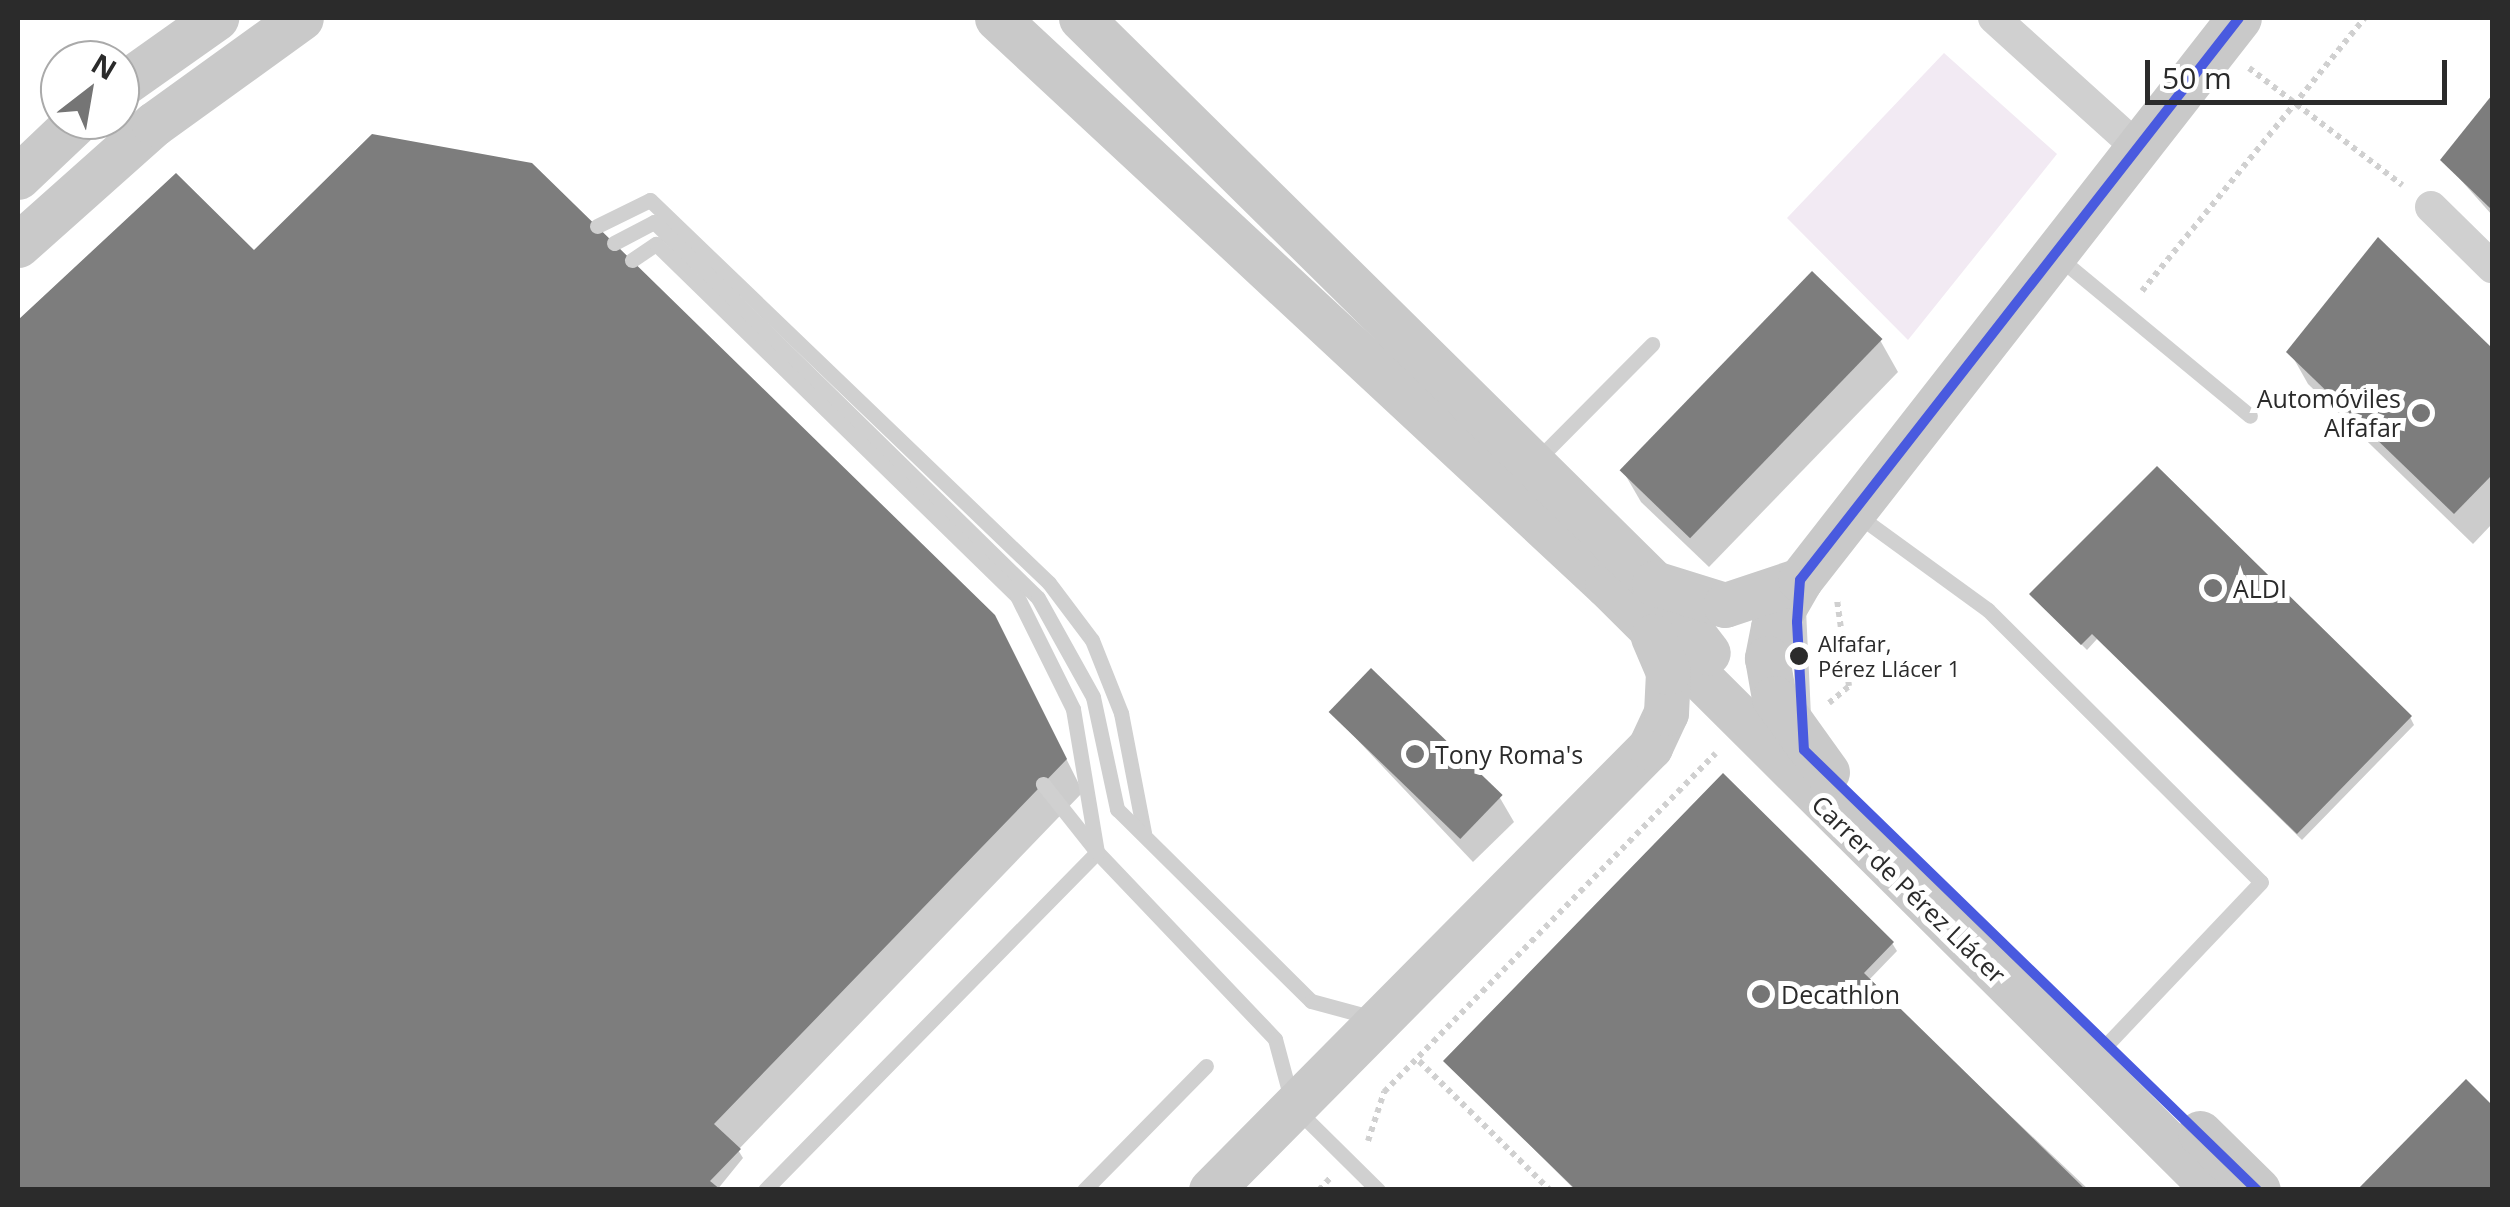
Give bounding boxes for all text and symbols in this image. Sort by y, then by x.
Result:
north arrow [40,40,140,140]
scale bar [2150,40,2452,102]
text: N [85,44,124,88]
text: 50 m [2162,57,2232,98]
place label: Automóviles Alfafar [2257,384,2401,443]
marker: Automóviles Alfafar [2410,402,2432,424]
place label: ALDI [2233,573,2287,603]
marker: ALDI [2202,577,2224,599]
place label: Alfafar, Pérez Llácer 1 [1818,630,1960,681]
marker: Alfafar, Pérez Llácer 1 [1789,646,1809,666]
place label: Tony Roma's [1435,739,1583,769]
marker: Tony Roma's [1404,743,1426,765]
street label: Carrer de Pérez Llácer [1806,789,2012,989]
place label: Decathlon [1781,979,1900,1009]
marker: Decathlon [1750,983,1772,1005]

